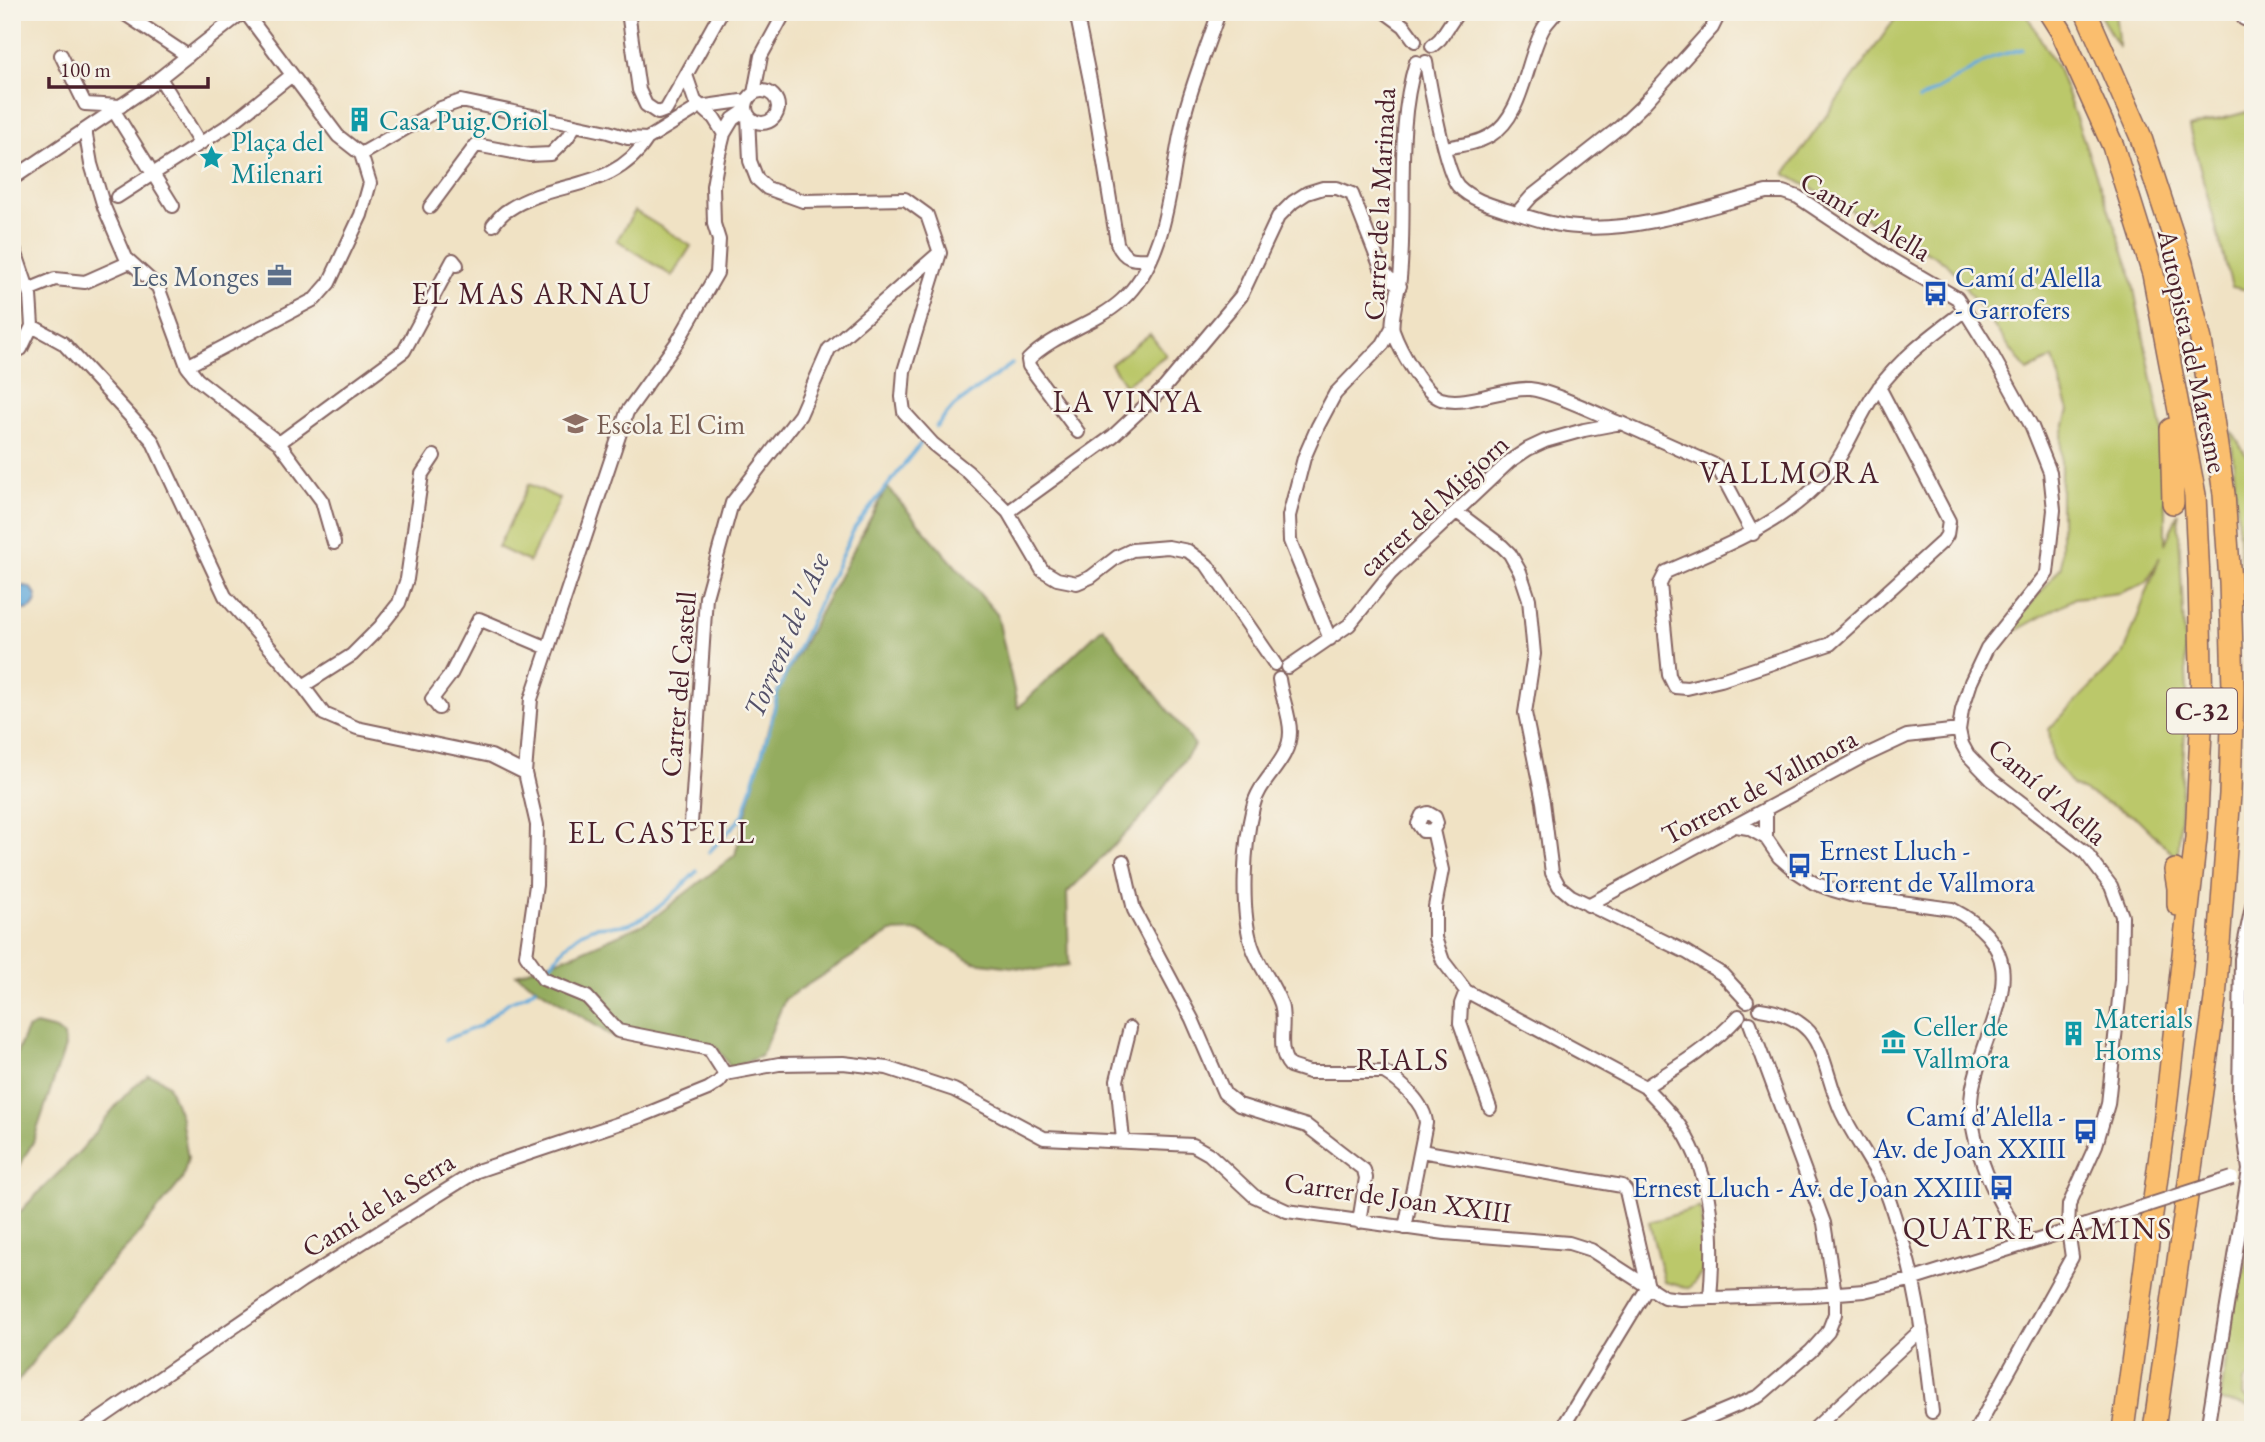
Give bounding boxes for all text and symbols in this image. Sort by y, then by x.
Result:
scale bar [49,46,208,90]
text: 100 m [60,56,111,83]
street label: Carrer de la Marinada [1355,86,1403,321]
place label: Casa Puig.Oriol [379,102,549,138]
building icon: Casa Puig.Oriol [345,106,373,134]
place label: Plaça del Milenari [231,123,324,191]
place icon: Plaça del Milenari [197,143,225,171]
street label: Camí d'Alella [1794,163,1939,270]
street label: Autopista del Maresme [2149,225,2236,476]
place label: Les Monges [132,258,259,294]
place label: Camí d'Alella - Garrofers [1955,259,2103,327]
office icon: Les Monges [265,262,293,290]
district label: EL MAS ARNAU [412,274,653,313]
bus stop icon: Camí d'Alella - Garrofers [1921,279,1949,307]
district label: LA VINYA [1053,382,1204,421]
place label: Escola El Cim [596,406,745,442]
school or university icon: Escola El Cim [562,410,590,438]
street label: carrer del Migjorn [1350,426,1516,584]
district label: VALLMORA [1699,453,1881,492]
water label: Torrent de l'Ase [734,546,839,724]
street label: Carrer del Castell [652,589,704,778]
road number: C-32 [2167,688,2237,734]
street label: Torrent de Vallmora [1655,719,1864,853]
street label: Camí d'Alella [1981,729,2116,853]
district label: EL CASTELL [568,813,756,852]
place label: Ernest Lluch - Torrent de Vallmora [1819,832,2036,900]
bus stop icon: Ernest Lluch - Torrent de Vallmora [1785,852,1813,880]
place label: Materials Homs [2094,1000,2193,1068]
place label: Celler de Vallmora [1913,1008,2011,1076]
building icon: Materials Homs [2060,1020,2088,1048]
museum icon: Celler de Vallmora [1879,1028,1907,1056]
district label: RIALS [1356,1040,1450,1079]
place label: Camí d'Alella - Av. de Joan XXIII [1872,1098,2066,1166]
bus stop icon: Camí d'Alella - Av. de Joan XXIII [2072,1118,2100,1146]
street label: Camí de la Serra [295,1142,462,1265]
street label: Carrer de Joan XXIII [1282,1163,1514,1231]
place label: Ernest Lluch - Av. de Joan XXIII [1632,1169,1982,1205]
bus stop icon: Ernest Lluch - Av. de Joan XXIII [1988,1173,2016,1201]
district label: QUATRE CAMINS [1903,1209,2173,1248]

